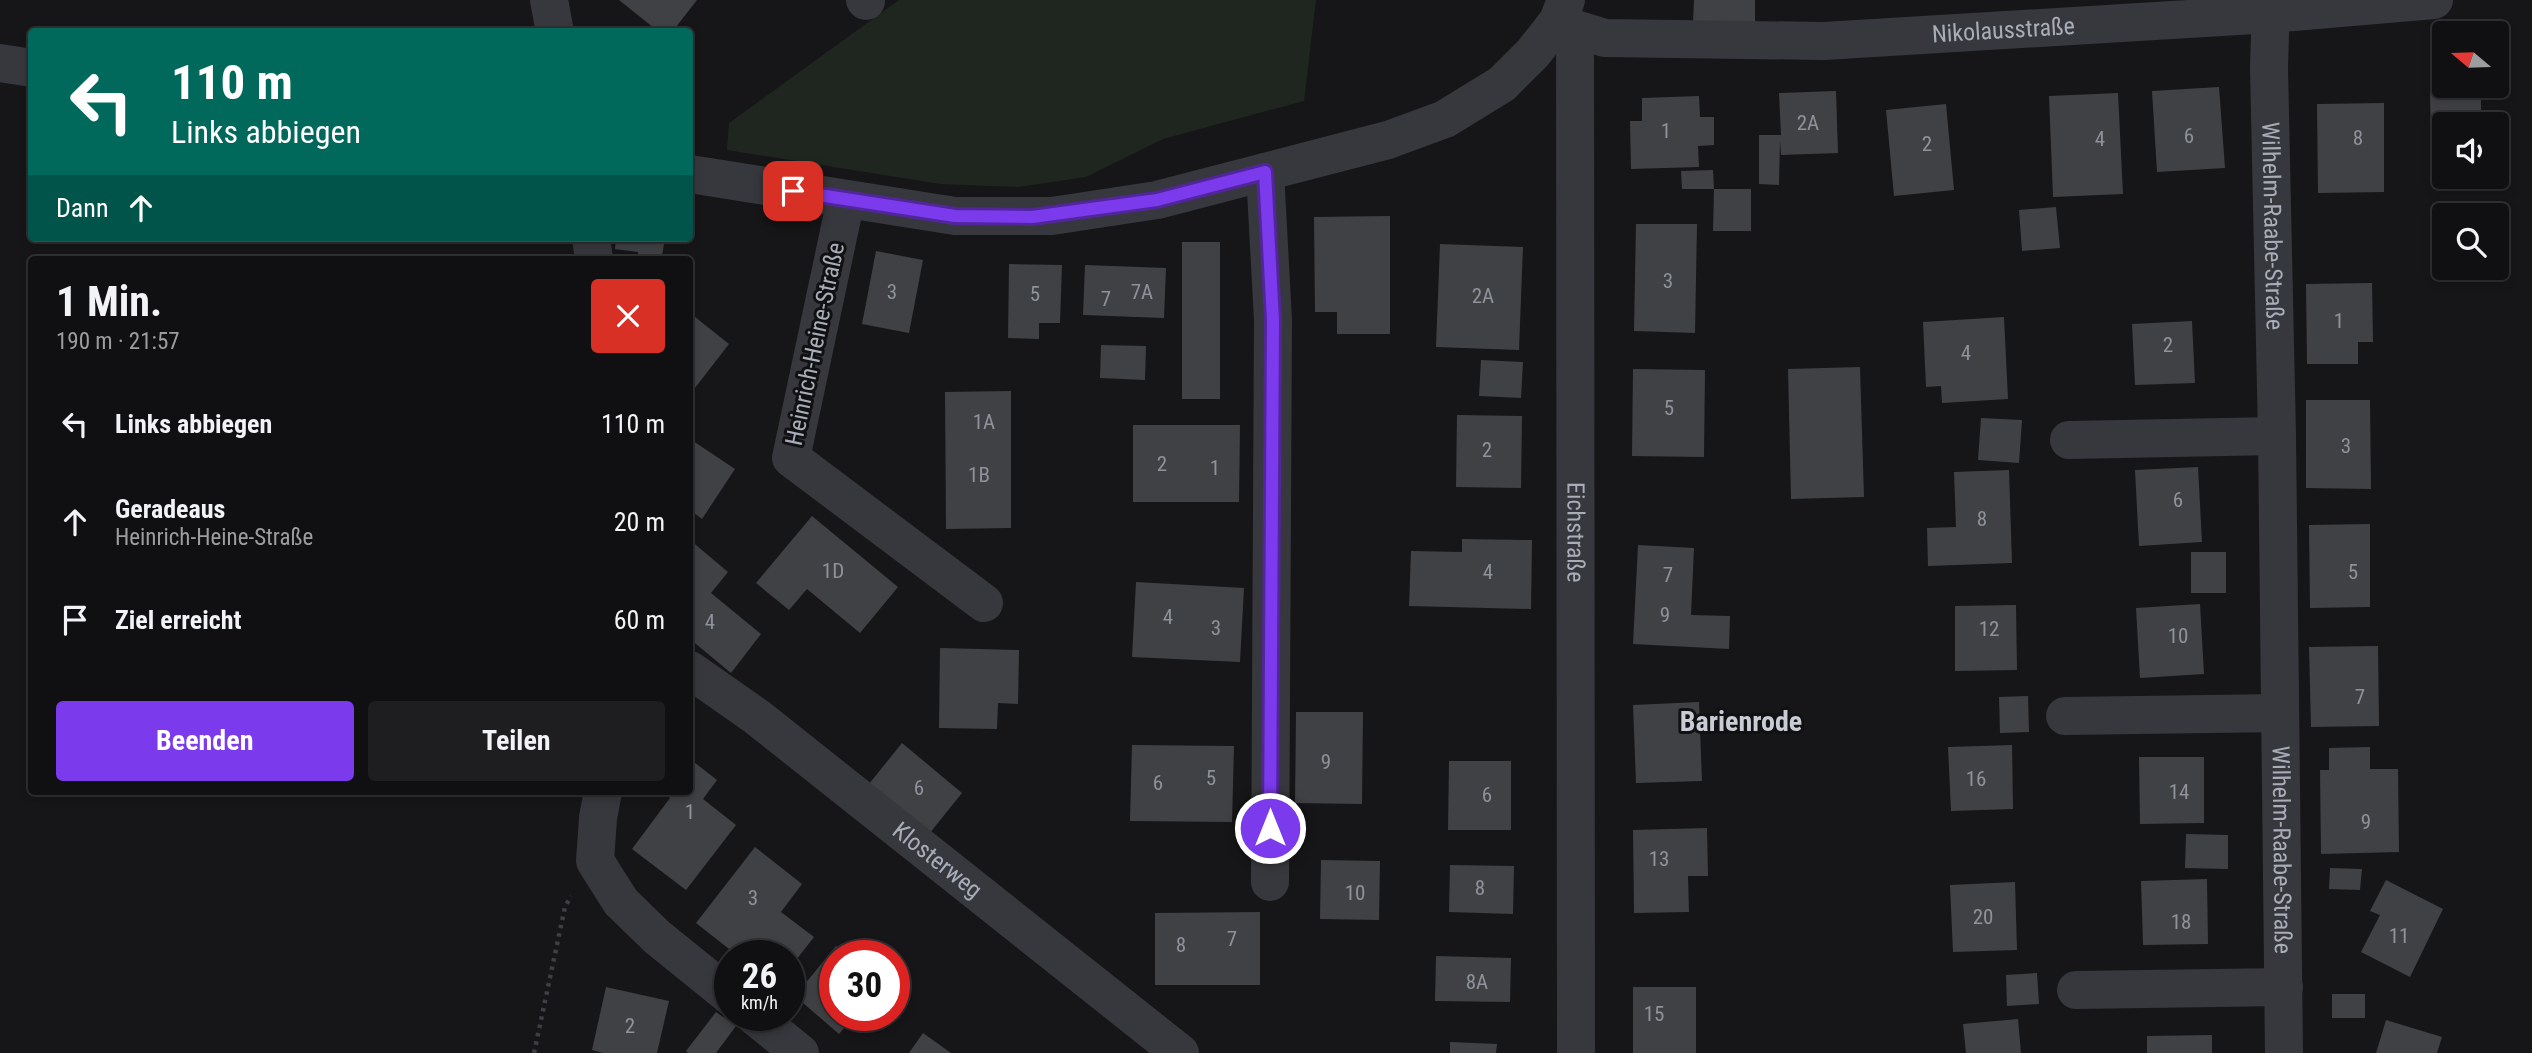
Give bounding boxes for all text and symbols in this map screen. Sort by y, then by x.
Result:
street label: Nikolausstraße [1931,12,2076,48]
north arrow [2432,21,2510,98]
map controls [2432,21,2509,280]
text: 110 m [171,54,293,111]
icon: left [56,56,147,147]
house number: 2A [1797,111,1819,135]
button: sound [2432,112,2509,189]
text: Links abbiegen [171,113,361,151]
house number: 1 [1661,119,1671,143]
street label: Wilhelm-Raabe-Straße [2256,122,2289,330]
house number: 6 [2184,124,2194,148]
house number: 8 [2353,126,2363,150]
house number: 4 [2095,127,2105,151]
house number: 2 [1922,132,1932,156]
pin [763,161,823,221]
icon: arrive [774,172,812,210]
icon: ahead [122,189,160,227]
text: Dann [56,193,108,223]
button: search [2432,203,2509,280]
street label: Heinrich-Heine-Straße [780,240,850,448]
house number: 3 [1663,269,1673,293]
text: 1 Min. [56,277,162,326]
button: close [591,279,665,353]
house number: 3 [887,280,897,304]
house number: 7A [1131,280,1153,304]
house number: 5 [1030,282,1040,306]
house number: 2A [1472,284,1494,308]
house number: 7 [1101,287,1111,311]
house number: 1 [2334,309,2344,333]
text: 190 m · 21:57 [56,328,180,355]
house number: 2 [2163,333,2173,357]
house number: 4 [1961,341,1971,365]
house number: 5 [1664,396,1674,420]
icon: left [56,405,94,443]
text: Links abbiegen [115,409,272,439]
text: 110 m [601,409,665,439]
house number: 1A [973,410,995,434]
house number: 3 [2341,434,2351,458]
house number: 2 [1482,438,1492,462]
house number: 2 [1157,452,1167,476]
house number: 1 [1210,456,1220,480]
house number: 1B [968,463,990,487]
street label: Eichstraße [1561,482,1590,582]
house number: 6 [2173,488,2183,512]
text: Geradeaus [115,494,225,524]
icon: ahead [56,503,94,541]
text: 20 m [614,507,665,537]
house number: 8 [1977,507,1987,531]
text: Heinrich-Heine-Straße [115,524,313,551]
house number: 1D [822,559,844,583]
house number: 4 [1483,560,1493,584]
house number: 5 [2348,560,2358,584]
house number: 7 [1663,563,1673,587]
icon: arrive [56,601,94,639]
house number: 9 [1660,603,1670,627]
text: Ziel erreicht [115,605,241,635]
text: 60 m [614,605,665,635]
house number: 4 [1163,605,1173,629]
house number: 4 [705,610,715,634]
house number: 3 [1211,616,1221,640]
house number: 12 [1979,617,1999,641]
house number: 10 [2168,624,2188,648]
house number: 7 [2355,685,2365,709]
button: Beenden [56,701,354,781]
button: Teilen [368,701,665,781]
district label: Barienrode [1680,705,1802,738]
street label: Wilhelm-Raabe-Straße [2267,746,2297,954]
house number: 9 [1321,750,1331,774]
house number: 5 [1206,766,1216,790]
house number: 16 [1966,767,1986,791]
house number: 6 [1153,771,1163,795]
house number: 6 [914,776,924,800]
house number: 14 [2169,780,2189,804]
house number: 6 [1482,783,1492,807]
position arrow [1233,791,1307,865]
house number: 1 [685,800,695,824]
house number: 9 [2361,810,2371,834]
street label: Klosterweg [887,816,988,904]
house number: 13 [1649,847,1669,871]
house number: 8 [1475,876,1485,900]
house number: 10 [1345,881,1365,905]
house number: 3 [748,886,758,910]
house number: 20 [1973,905,1993,929]
house number: 18 [2171,910,2191,934]
house number: 11 [2389,924,2409,948]
house number: 7 [1227,927,1237,951]
house number: 8 [1176,933,1186,957]
speed limit sign: 30 [819,940,910,1031]
text: 26 [742,956,777,997]
house number: 8A [1466,970,1488,994]
text: km/h [741,992,778,1013]
house number: 15 [1644,1002,1664,1026]
house number: 2 [625,1014,635,1038]

